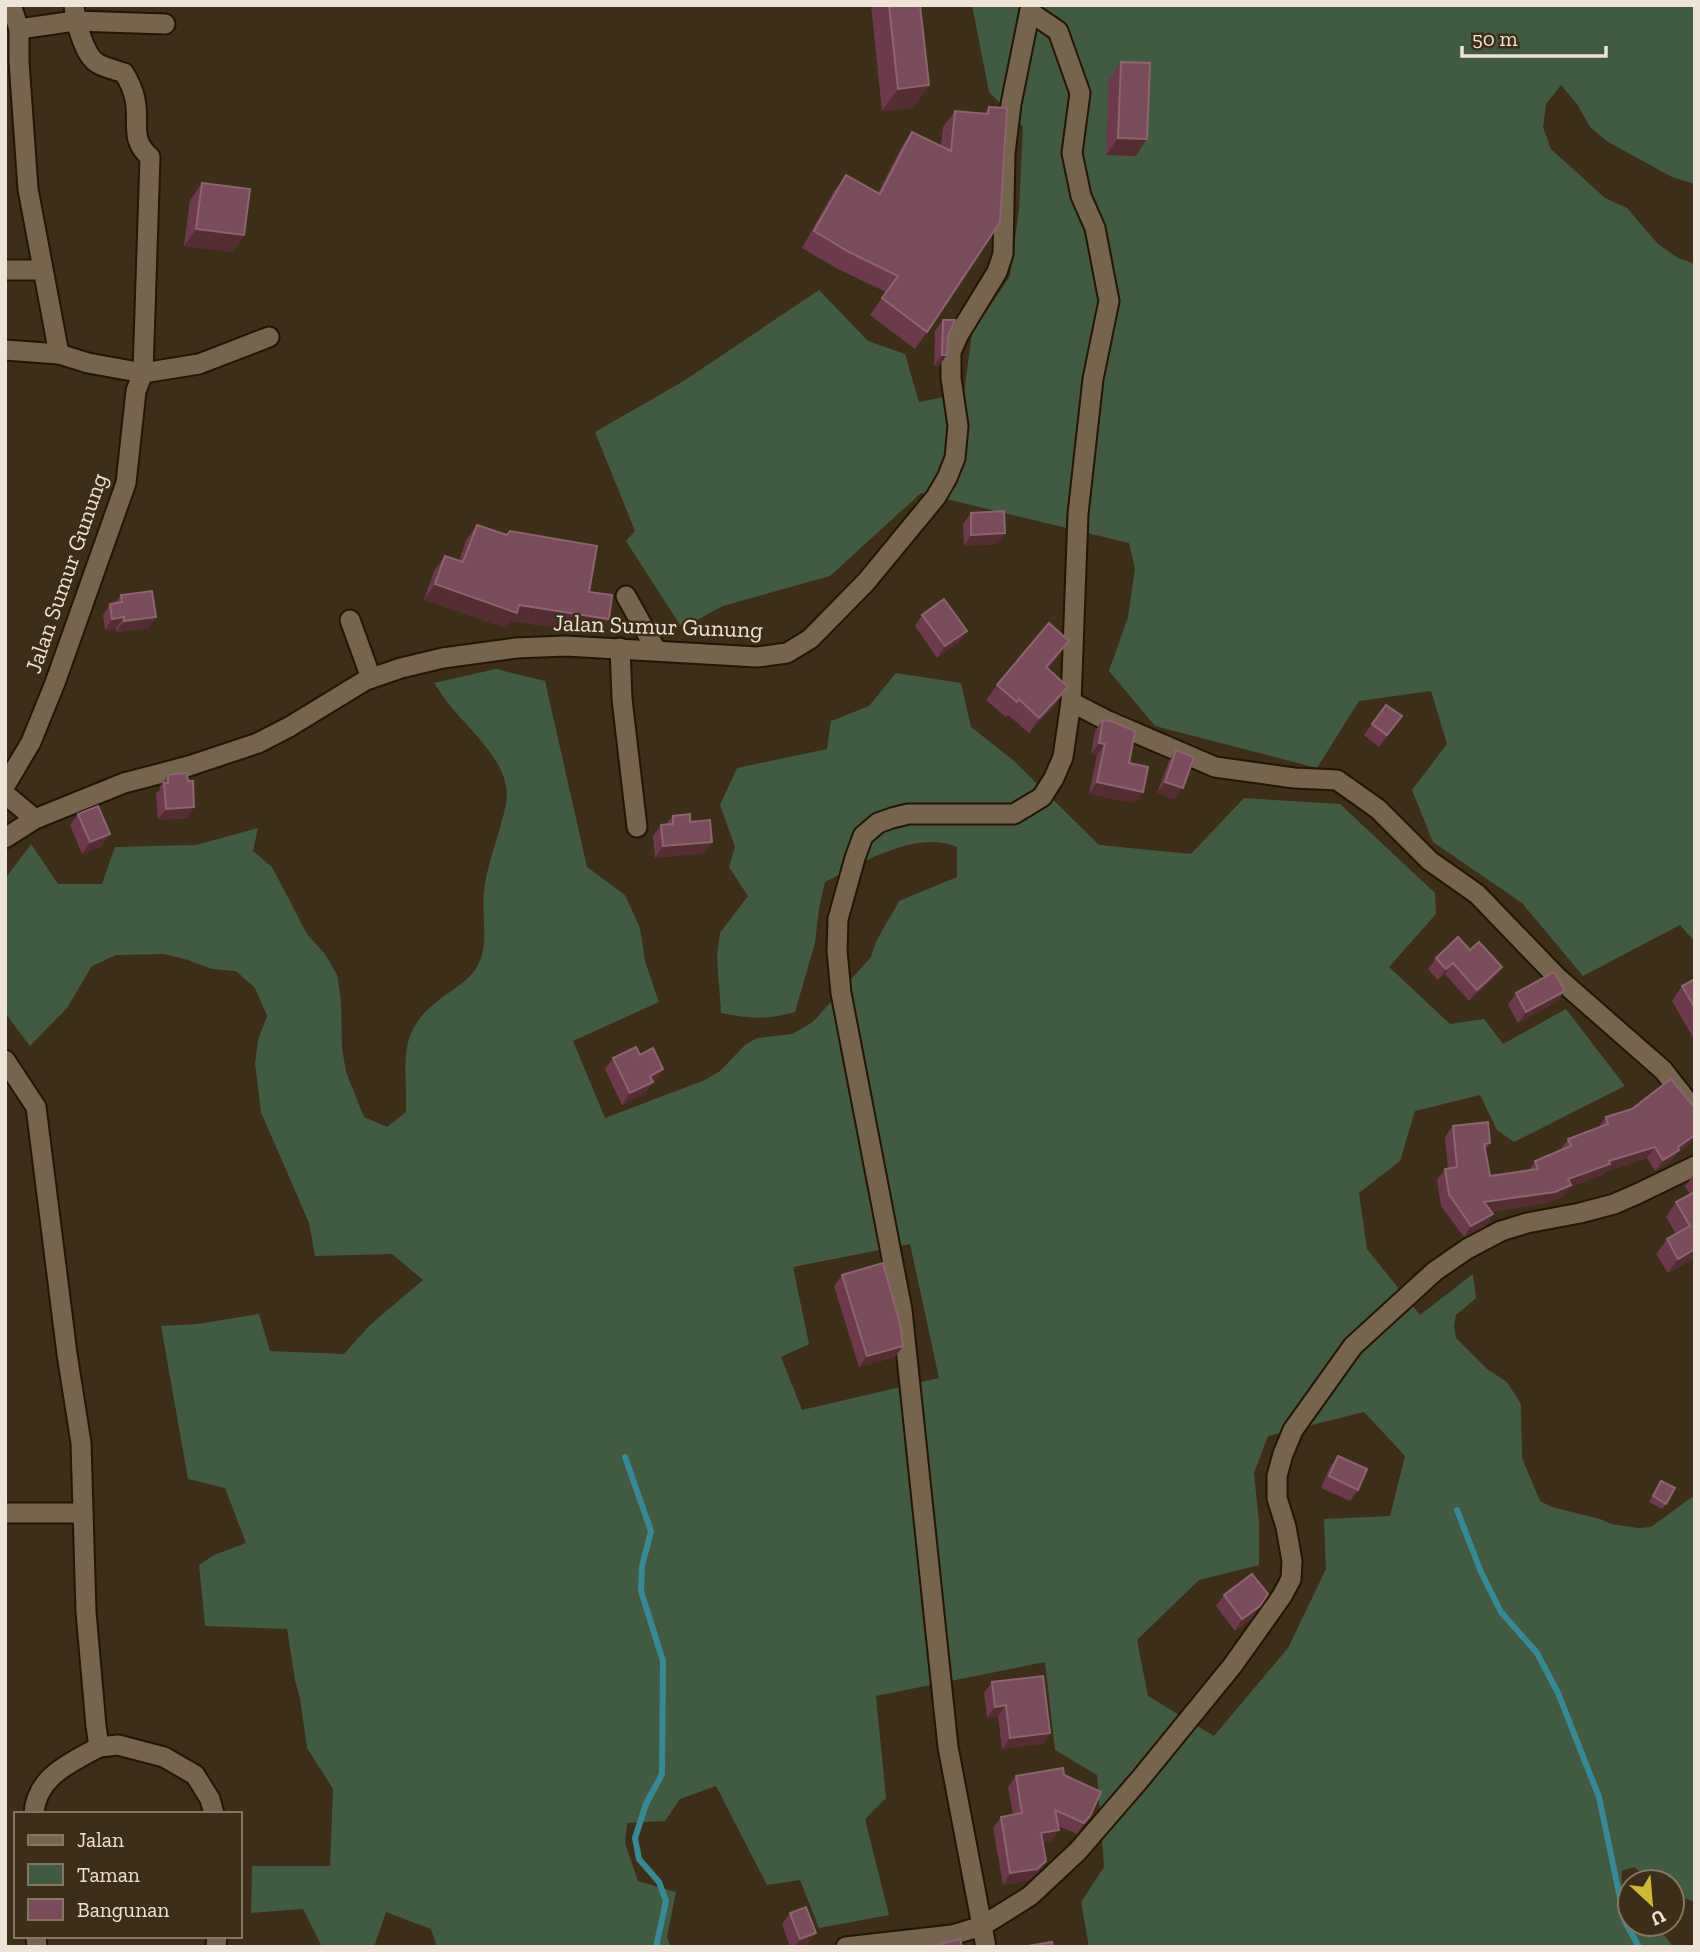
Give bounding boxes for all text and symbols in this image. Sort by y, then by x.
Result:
scale bar [1462,14,1606,58]
text: 50 m [1472,26,1518,51]
street label: Jalan Sumur Gunung [19,469,113,677]
street label: Jalan Sumur Gunung [553,608,764,644]
legend [14,1812,242,1938]
text: Jalan [77,1827,124,1852]
text: Taman [77,1862,140,1887]
north arrow [1616,1868,1686,1938]
text: Bangunan [77,1897,169,1922]
text: U [1647,1904,1669,1931]

